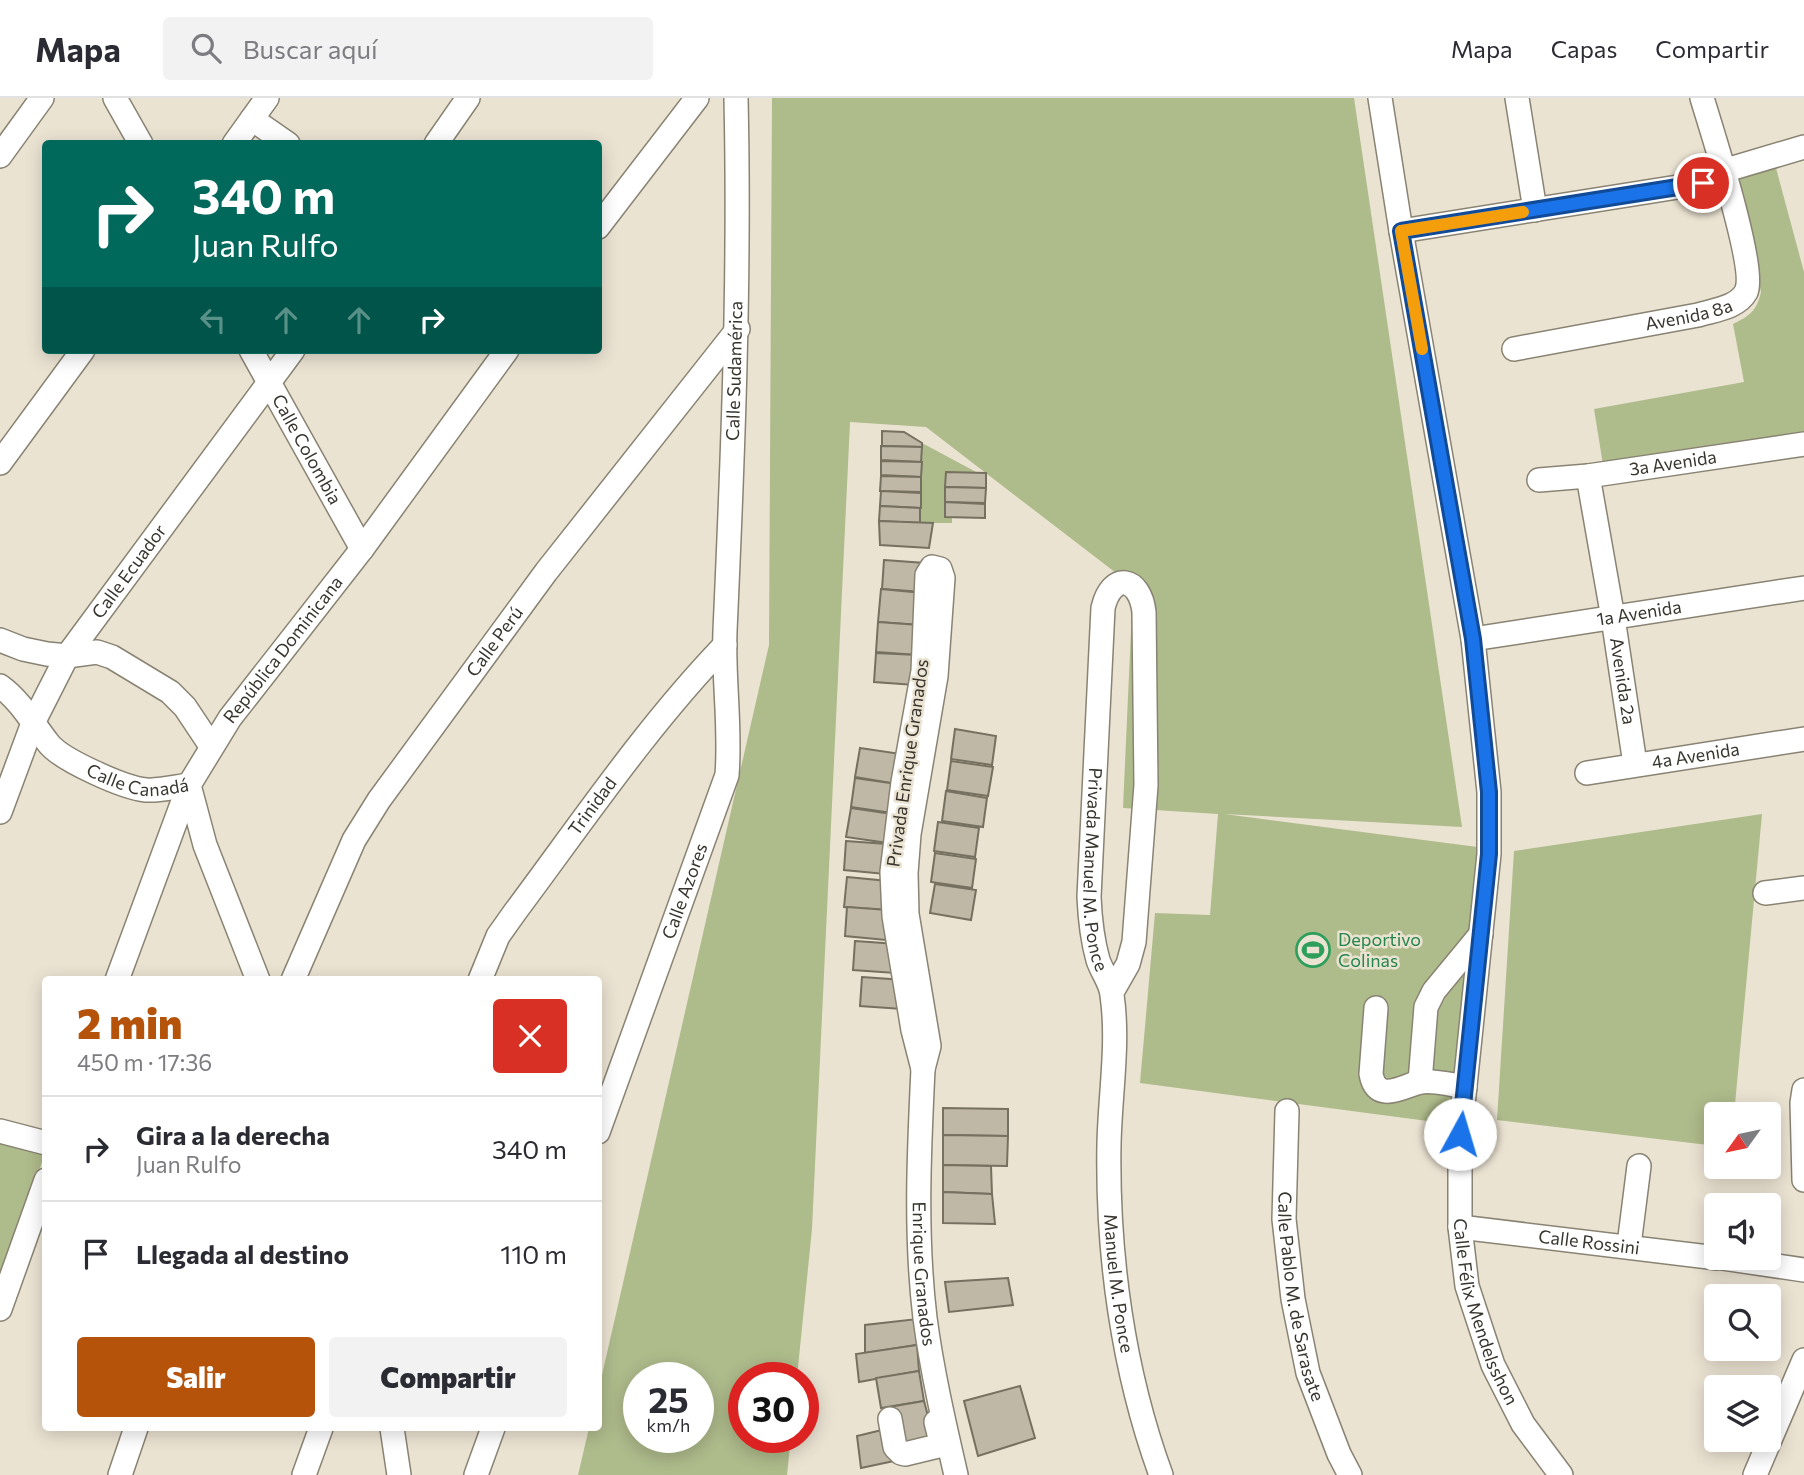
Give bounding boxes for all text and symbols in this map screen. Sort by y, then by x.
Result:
search box [163,17,653,80]
text: Mapa [35,28,121,69]
icon: search [187,29,225,67]
text: Buscar aquí [243,33,378,64]
text: Mapa [1451,34,1513,63]
text: Capas [1551,34,1617,63]
text: Compartir [1655,34,1769,63]
pin [1673,153,1733,213]
text: 340 m [192,164,335,224]
icon: arrive [1684,164,1722,202]
icon: right [77,168,168,259]
text: Juan Rulfo [192,224,339,264]
street label: Avenida 8a [1643,294,1735,335]
icon: left [194,301,232,339]
icon: ahead [267,301,305,339]
icon: ahead [340,301,378,339]
icon: right [413,301,451,339]
street label: Calle Sudamérica [721,301,746,441]
street label: Calle Colombia [268,390,347,508]
street label: 3a Avenida [1628,445,1718,480]
street label: Calle Ecuador [87,520,170,622]
street label: República Dominicana [218,571,347,727]
street label: 1a Avenida [1595,595,1683,630]
street label: Calle Perú [461,602,527,681]
street label: Avenida 2a [1606,636,1641,726]
street label: Privada Enrique Granados [882,658,932,868]
street label: 4a Avenida [1650,737,1741,773]
street label: Calle Canadá [83,758,190,800]
street label: Privada Manuel M. Ponce [1079,767,1113,975]
street label: Trinidad [563,772,621,839]
street label: Calle Azores [657,840,711,942]
place label: Deportivo Colinas [1338,928,1421,971]
sports icon: Deportivo Colinas [1294,931,1332,969]
text: 2 min [77,996,183,1048]
button: close [493,999,567,1073]
text: 450 m · 17:36 [77,1048,212,1076]
position arrow [1423,1097,1497,1171]
north arrow [1704,1102,1782,1180]
map controls [1704,1102,1781,1452]
text: Gira a la derecha [136,1119,330,1150]
icon: right [77,1130,115,1168]
text: 340 m [492,1133,567,1164]
text: Juan Rulfo [136,1150,241,1178]
street label: Calle Pablo M. de Sarasate [1274,1191,1330,1404]
button: sound [1704,1193,1781,1270]
street label: Enrique Granados [909,1201,941,1347]
street label: Manuel M. Ponce [1100,1213,1139,1355]
street label: Calle Félix Mendelsshon [1450,1218,1523,1408]
street label: Calle Rossini [1537,1225,1641,1259]
icon: arrive [77,1235,115,1273]
text: Llegada al destino [136,1238,349,1269]
text: 110 m [500,1238,567,1269]
button: search [1704,1284,1781,1361]
button: Salir [77,1337,315,1417]
button: Compartir [329,1337,567,1417]
speed limit sign: 30 [728,1362,819,1453]
button: layers [1704,1375,1781,1452]
text: 25 [648,1377,689,1420]
text: km/h [647,1414,690,1436]

